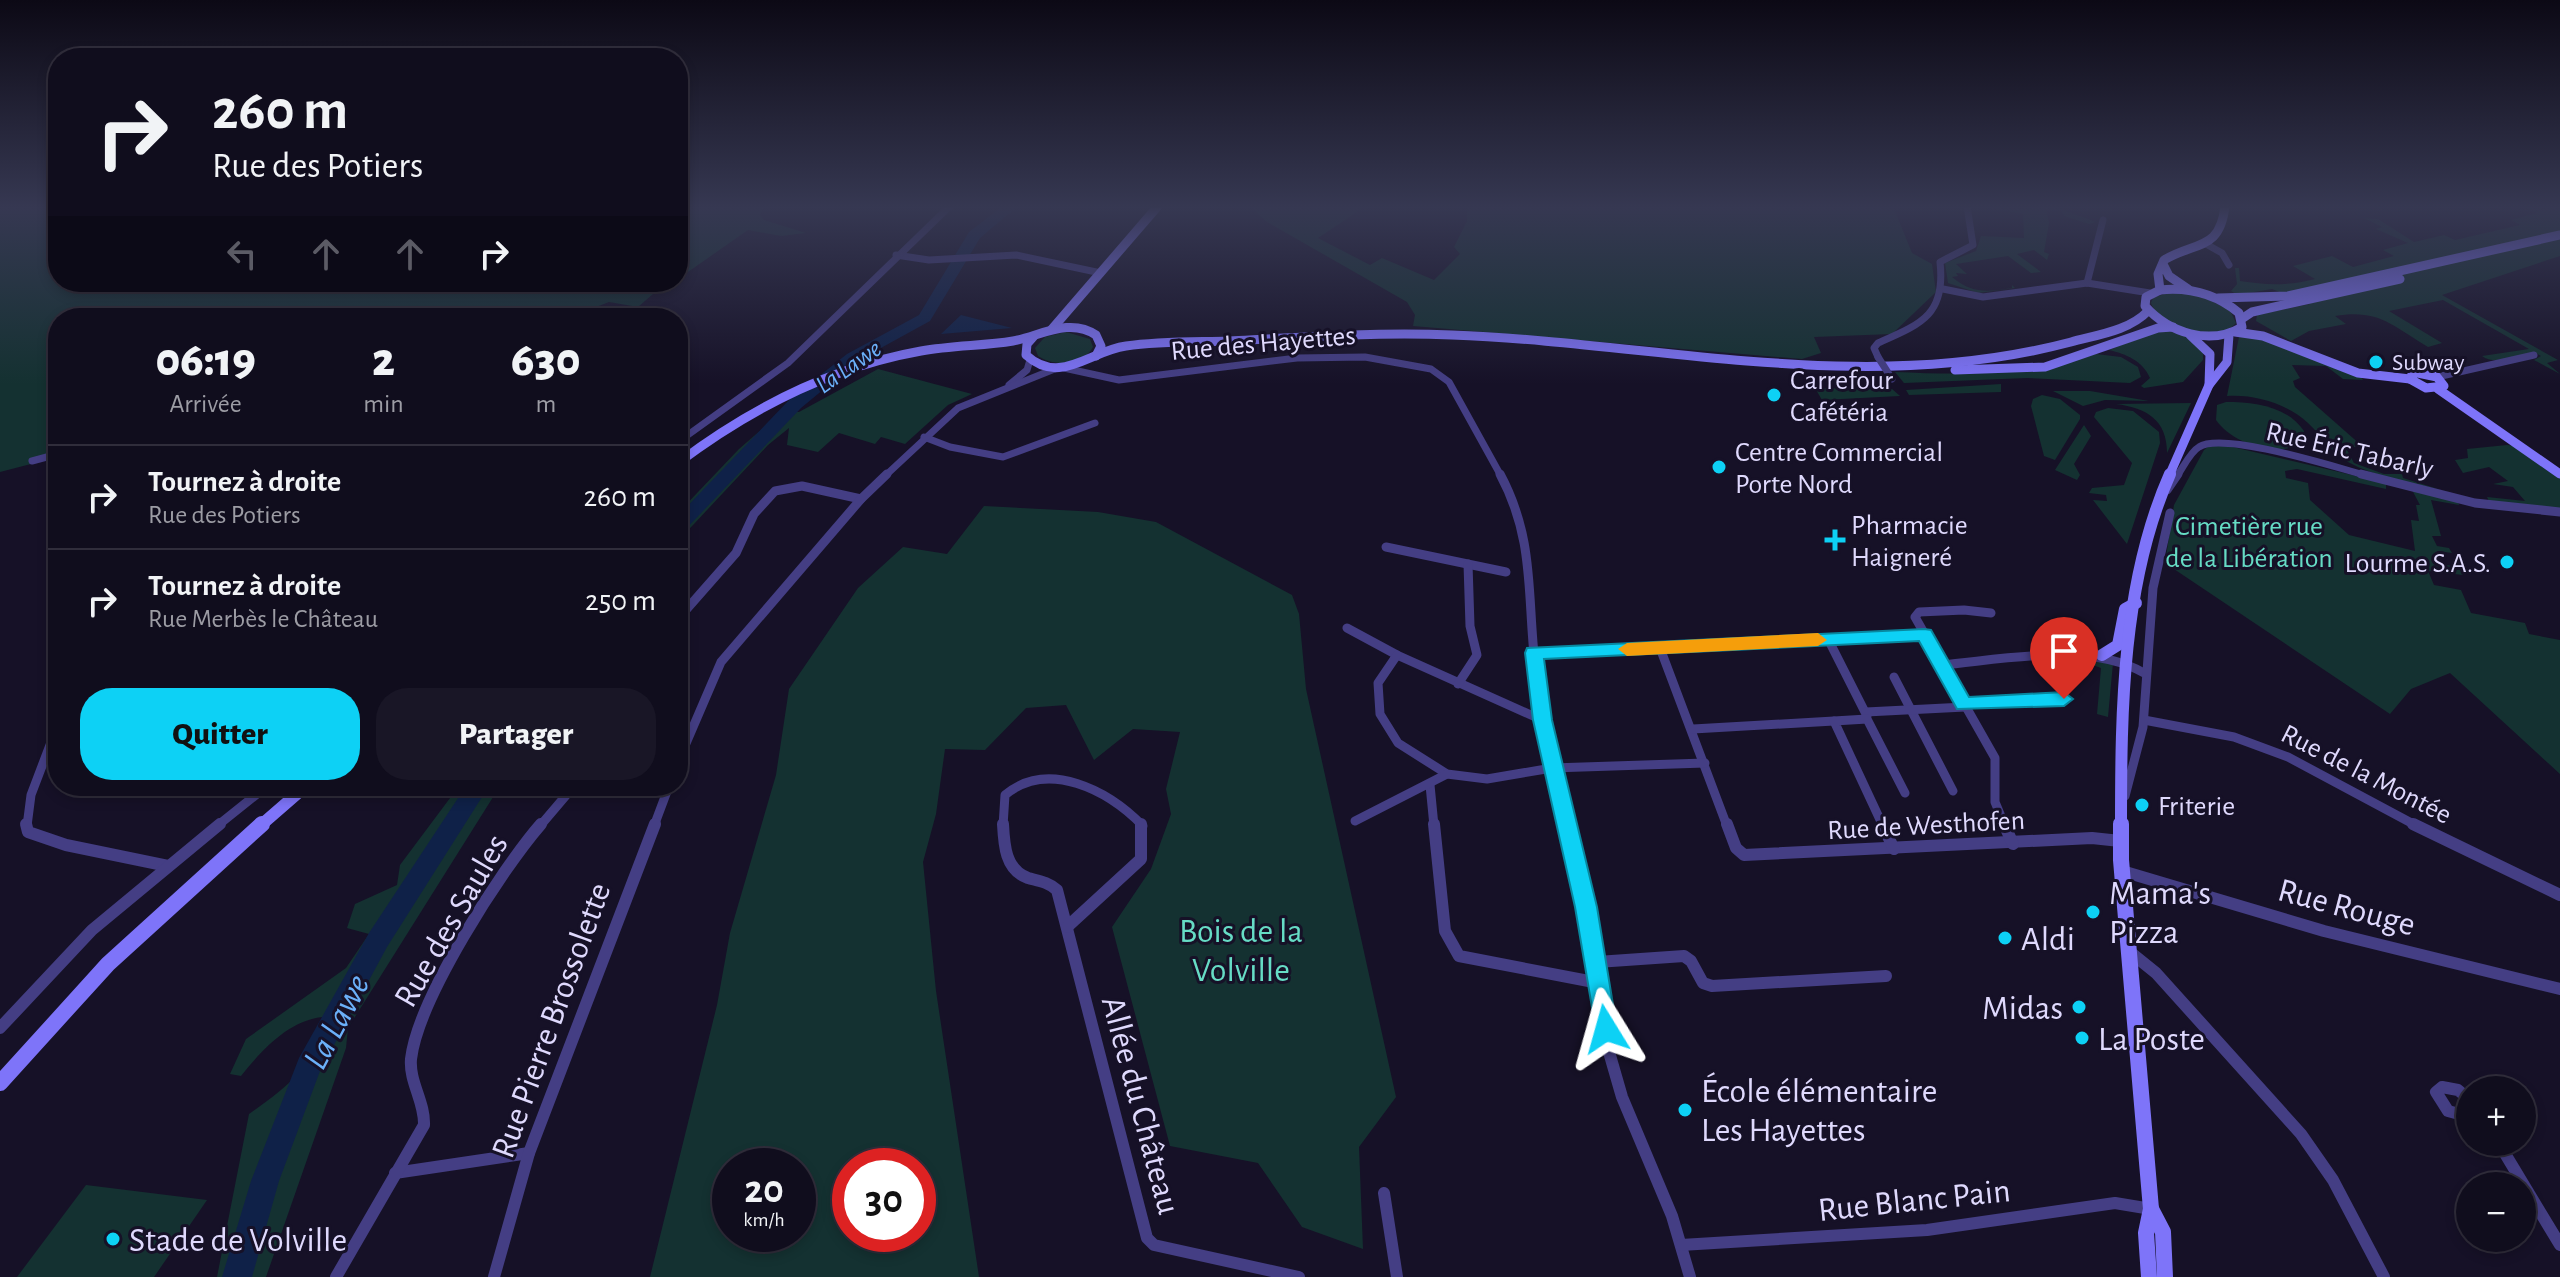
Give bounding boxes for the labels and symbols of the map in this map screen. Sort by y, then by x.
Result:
street label: Rue des Hayettes [1170,322,1357,366]
water label: La Lawe [811,335,886,399]
place label: Subway [2392,351,2464,375]
marker: Subway [2367,353,2385,371]
place label: Carrefour Cafétéria [1790,367,1893,427]
marker: Carrefour Cafétéria [1765,386,1783,404]
street label: Rue Éric Tabarly [2263,415,2437,484]
place label: Centre Commercial Porte Nord [1735,439,1943,499]
marker: Centre Commercial Porte Nord [1710,458,1728,476]
place label: Pharmacie Haigneré [1851,512,1968,572]
park label: Cimetière rue de la Libération [2165,513,2333,573]
marker: Pharmacie Haigneré [1826,531,1844,549]
place label: Lourme S.A.S. [2345,550,2491,578]
marker: Lourme S.A.S. [2498,553,2516,571]
pin [2030,617,2098,699]
street label: Rue de la Montée [2276,720,2456,830]
place label: Friterie [2158,793,2235,821]
marker: Friterie [2133,796,2151,814]
street label: Rue de Westhofen [1827,807,2026,845]
street label: Rue des Saules [389,829,515,1013]
street label: Rue Rouge [2274,873,2419,943]
place label: Mama's Pizza [2109,877,2211,950]
street label: Rue Pierre Brossolette [486,879,617,1163]
marker: Mama's Pizza [2084,903,2102,921]
park label: Bois de la Volville [1179,915,1303,988]
place label: Aldi [2021,923,2075,957]
marker: Aldi [1996,929,2014,947]
water label: La Lawe [297,969,377,1075]
position arrow [1564,987,1648,1071]
place label: Midas [1982,992,2063,1026]
street label: Allée du Château [1095,993,1185,1218]
marker: Midas [2070,998,2088,1016]
place label: La Poste [2098,1023,2205,1057]
marker: La Poste [2073,1029,2091,1047]
place label: École élémentaire Les Hayettes [1701,1072,1938,1148]
marker: École élémentaire Les Hayettes [1676,1101,1694,1119]
speed limit sign: 30 [832,1148,936,1252]
street label: Rue Blanc Pain [1816,1174,2012,1228]
place label: Stade de Volville [129,1224,347,1258]
marker: Stade de Volville [104,1230,122,1248]

